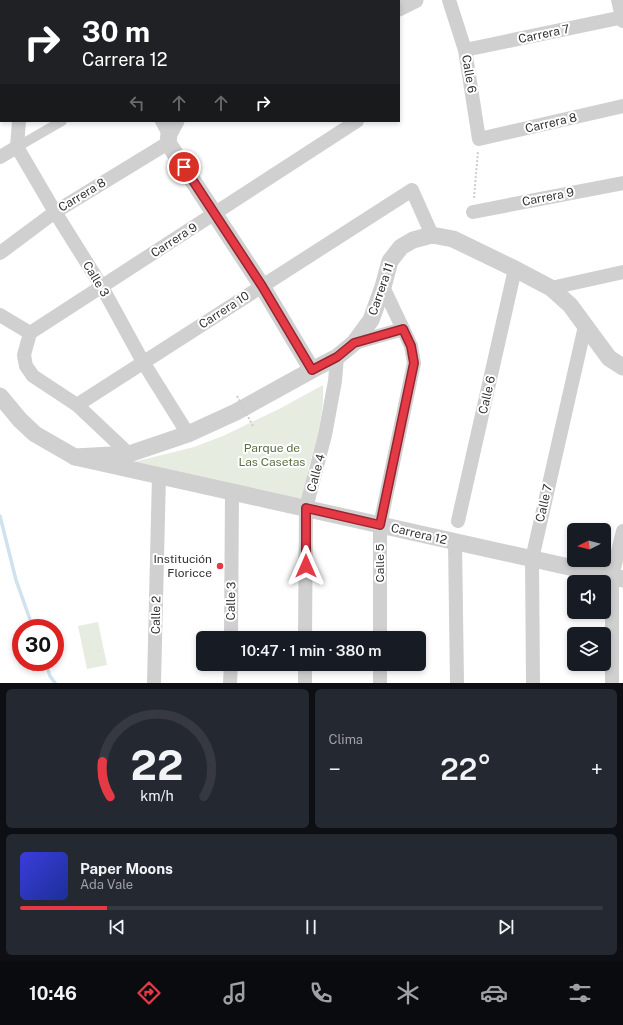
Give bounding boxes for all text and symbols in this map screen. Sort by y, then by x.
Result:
text: 30 m [82,15,150,48]
icon: right [16,16,68,68]
street label: Carrera 7 [517,22,571,46]
text: Carrera 12 [82,49,167,70]
street label: Calle 6 [459,54,479,94]
icon: left [126,92,148,114]
icon: ahead [168,92,190,114]
icon: ahead [210,92,232,114]
icon: right [252,92,274,114]
street label: Carrera 8 [524,110,578,136]
pin [167,150,201,184]
icon: arrive [173,156,195,178]
street label: Carrera 8 [56,175,108,215]
street label: Carrera 9 [521,185,575,209]
street label: Carrera 9 [148,220,200,260]
street label: Calle 3 [80,259,112,299]
street label: Carrera 11 [365,261,397,317]
street label: Carrera 10 [196,289,252,331]
street label: Calle 6 [476,375,498,415]
park label: Parque de Las Casetas [239,441,305,469]
street label: Calle 4 [304,452,328,494]
street label: Calle 7 [533,483,555,523]
street label: Carrera 12 [390,521,448,547]
north arrow [567,523,611,567]
map controls [567,523,611,671]
street label: Calle 5 [373,543,387,582]
position arrow [285,545,327,587]
place label: Institución Floricce [153,552,212,580]
marker: Institución Floricce [215,561,225,571]
button: sound [567,575,611,619]
street label: Calle 3 [224,581,238,621]
street label: Calle 2 [149,596,163,634]
speed limit sign: 30 [12,619,64,671]
button: layers [567,627,611,671]
text: 10:47 · 1 min · 380 m [241,642,381,659]
text: Clima [329,732,363,747]
text: 22 [131,739,184,788]
text: 22° [440,751,491,787]
text: − [329,756,341,782]
text: + [591,756,603,782]
text: km/h [140,786,174,803]
text: Paper Moons [80,860,173,877]
text: Ada Vale [80,877,133,892]
icon: previous [106,916,128,938]
icon: pause [300,916,322,938]
icon: next [495,916,517,938]
icon: directions [135,979,163,1007]
icon: music [221,979,249,1007]
icon: phone [307,979,335,1007]
icon: climate [394,979,422,1007]
icon: car [480,979,508,1007]
icon: filters [566,979,594,1007]
text: 10:46 [29,983,77,1004]

